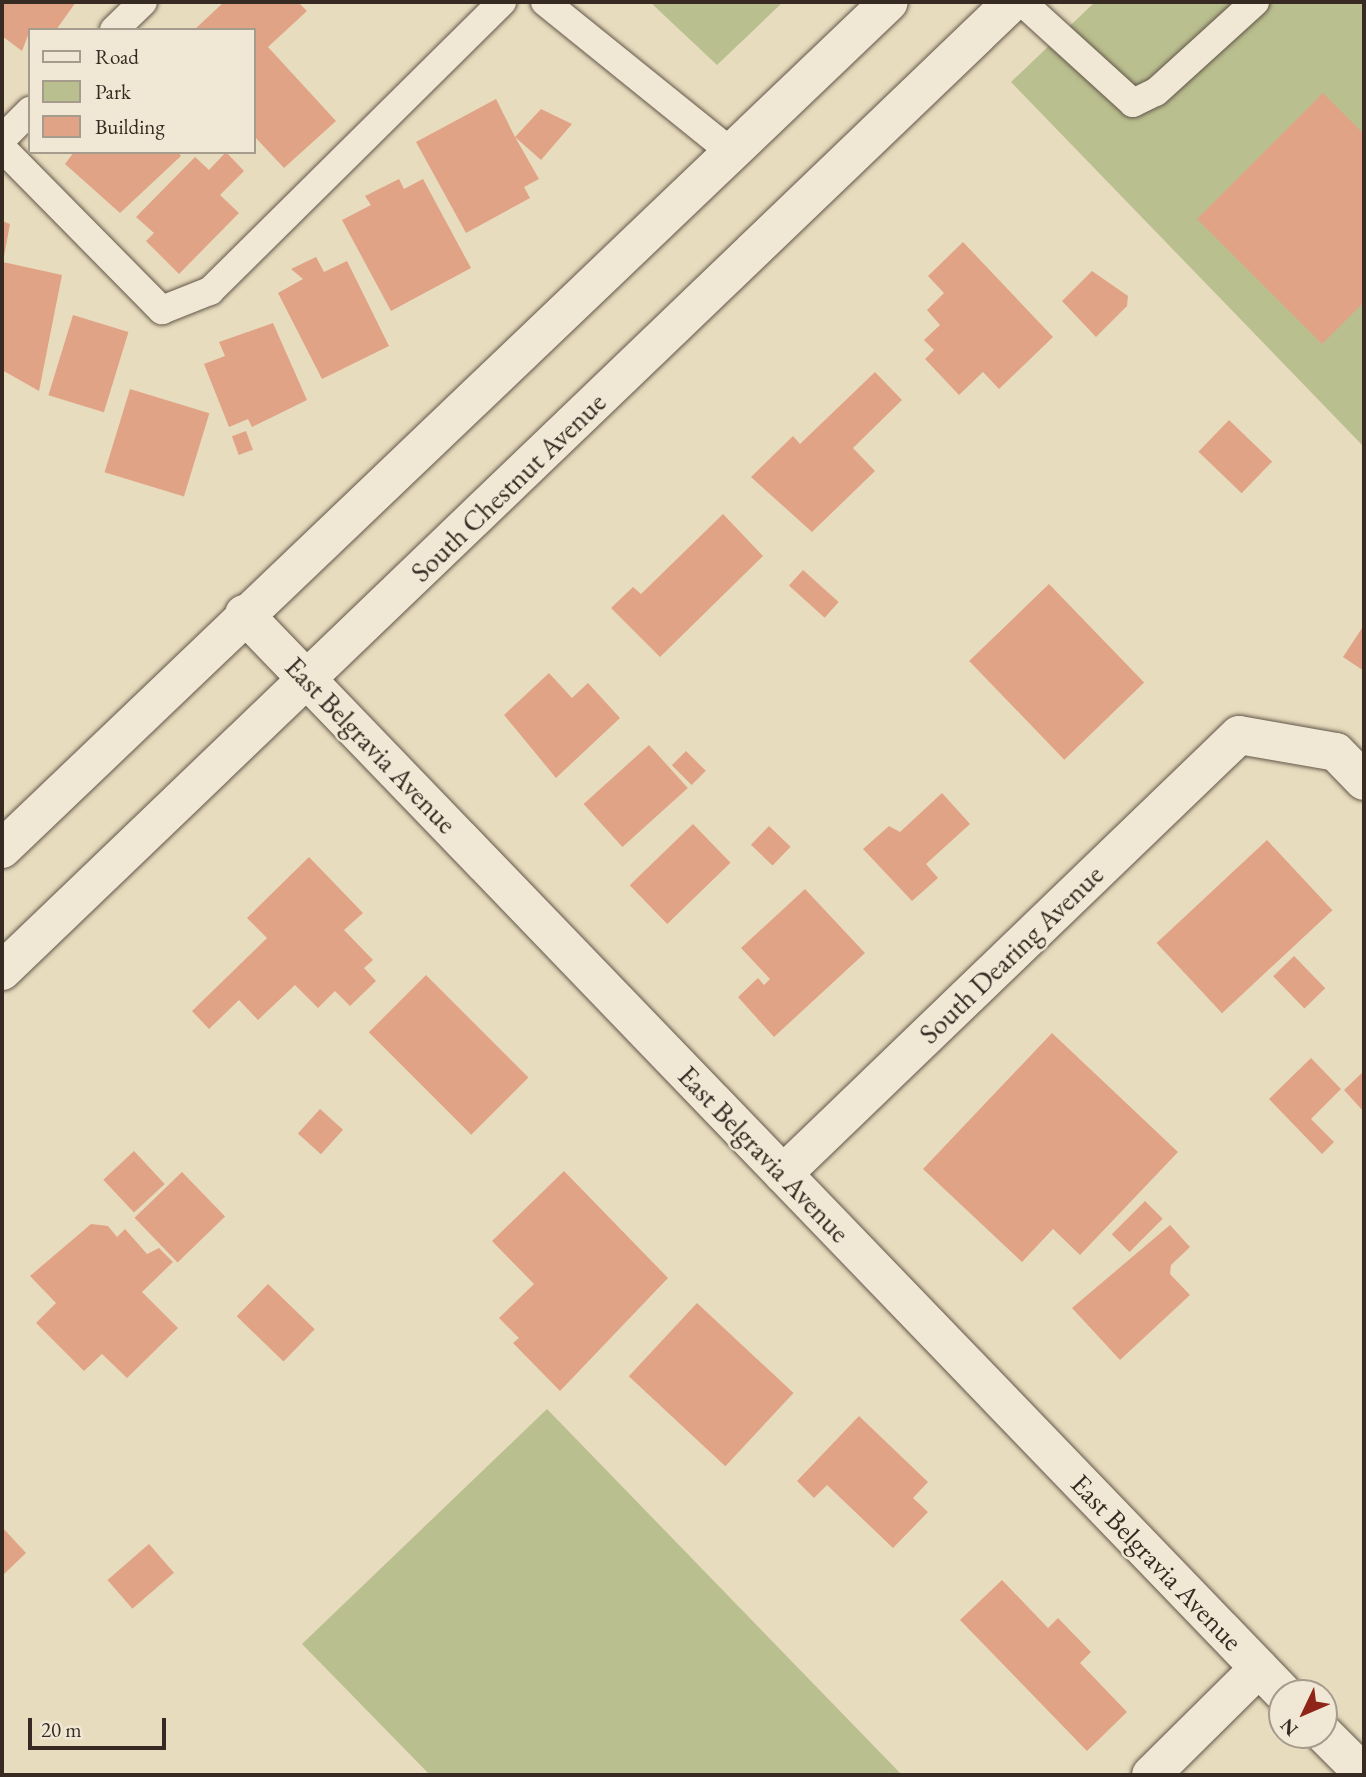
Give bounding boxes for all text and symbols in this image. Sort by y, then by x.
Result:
legend [28,28,256,154]
text: Road [95,43,139,70]
text: Park [95,78,131,105]
text: Building [95,113,165,140]
street label: South Chestnut Avenue [404,385,612,589]
street label: East Belgravia Avenue [278,650,464,840]
street label: South Dearing Avenue [912,858,1110,1050]
street label: East Belgravia Avenue [671,1059,857,1249]
street label: East Belgravia Avenue [1064,1467,1250,1657]
north arrow [1268,1679,1338,1749]
scale bar [32,1704,170,1748]
text: N [1275,1713,1303,1742]
text: 20 m [41,1716,82,1743]

